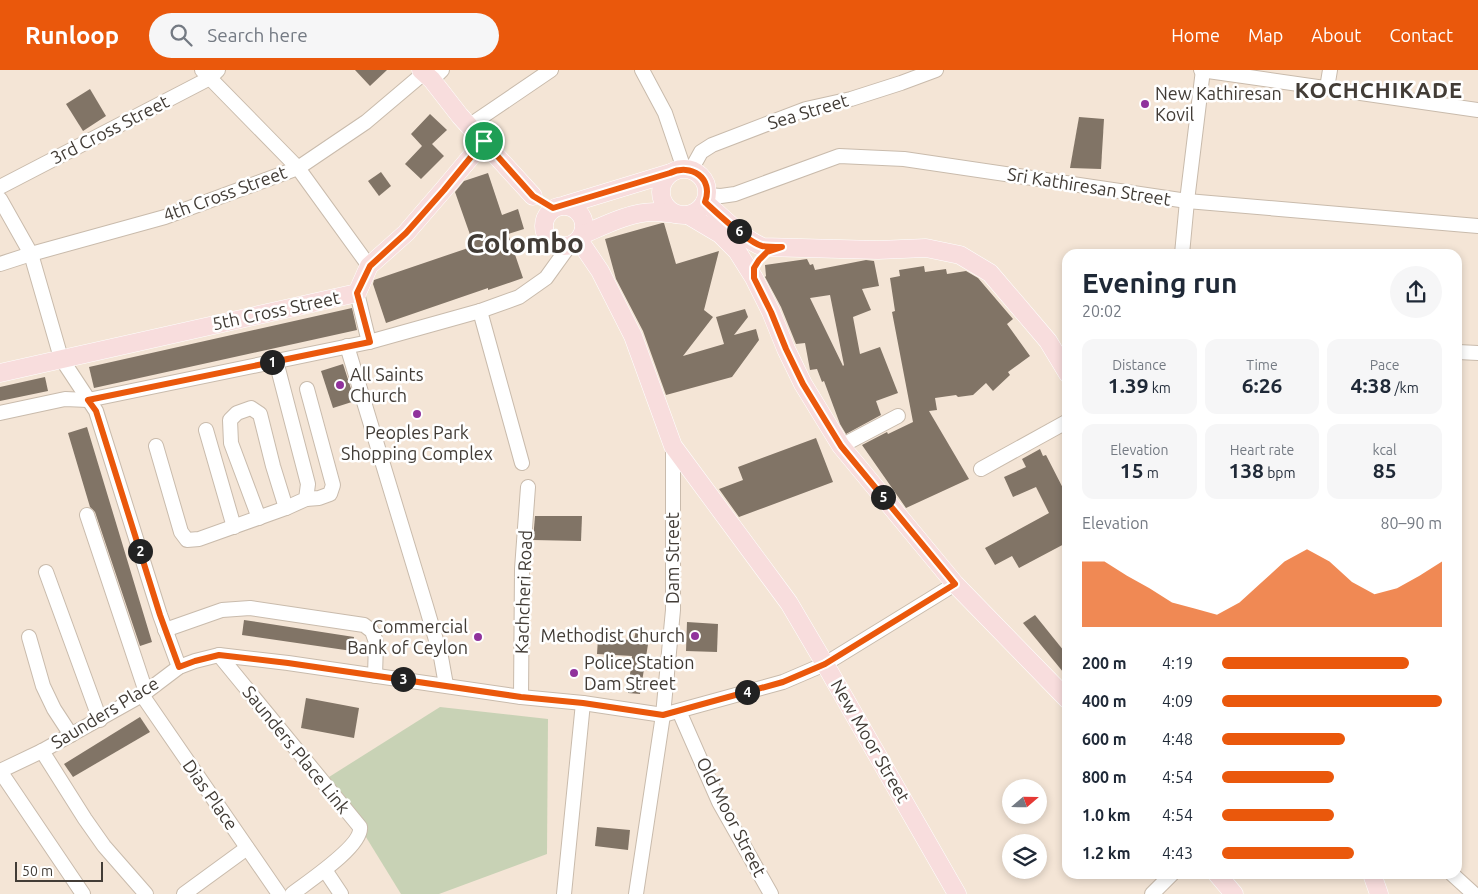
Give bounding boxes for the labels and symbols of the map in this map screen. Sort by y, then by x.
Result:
district label: KOCHCHIKADE [1295,77,1463,102]
place label: New Kathiresan Kovil [1155,83,1282,124]
street label: Sea Street [765,89,850,133]
street label: 3rd Cross Street [47,91,172,168]
marker: New Kathiresan Kovil [1139,98,1151,110]
pin [463,120,505,162]
street label: 4th Cross Street [160,161,289,225]
street label: Sri Kathiresan Street [1006,163,1172,209]
pin: 6 [726,218,752,244]
district label: Colombo [466,227,584,258]
street label: 5th Cross Street [210,287,341,333]
pin: 1 [260,350,284,374]
place label: All Saints Church [350,364,424,405]
marker: All Saints Church [334,379,346,391]
marker: Peoples Park Shopping Complex [411,408,423,420]
place label: Peoples Park Shopping Complex [341,422,493,463]
pin: 5 [870,484,896,510]
street label: Dam Street [662,512,682,604]
street label: Kachcheri Road [511,530,535,654]
pin: 2 [128,538,152,564]
place label: Commercial Bank of Ceylon [347,616,468,657]
place label: Methodist Church [541,625,685,645]
marker: Methodist Church [689,630,701,642]
marker: Commercial Bank of Ceylon [472,631,484,643]
place label: Police Station Dam Street [584,652,695,693]
pin: 3 [390,666,416,692]
marker: Police Station Dam Street [568,667,580,679]
street label: Saunders Place [47,672,162,752]
street label: New Moor Street [828,675,914,806]
pin: 4 [734,680,760,704]
street label: Saunders Place Link [239,681,354,817]
street label: Old Moor Street [693,754,771,880]
street label: Dias Place [179,755,242,833]
north arrow [1002,779,1048,824]
scale bar [15,859,102,882]

